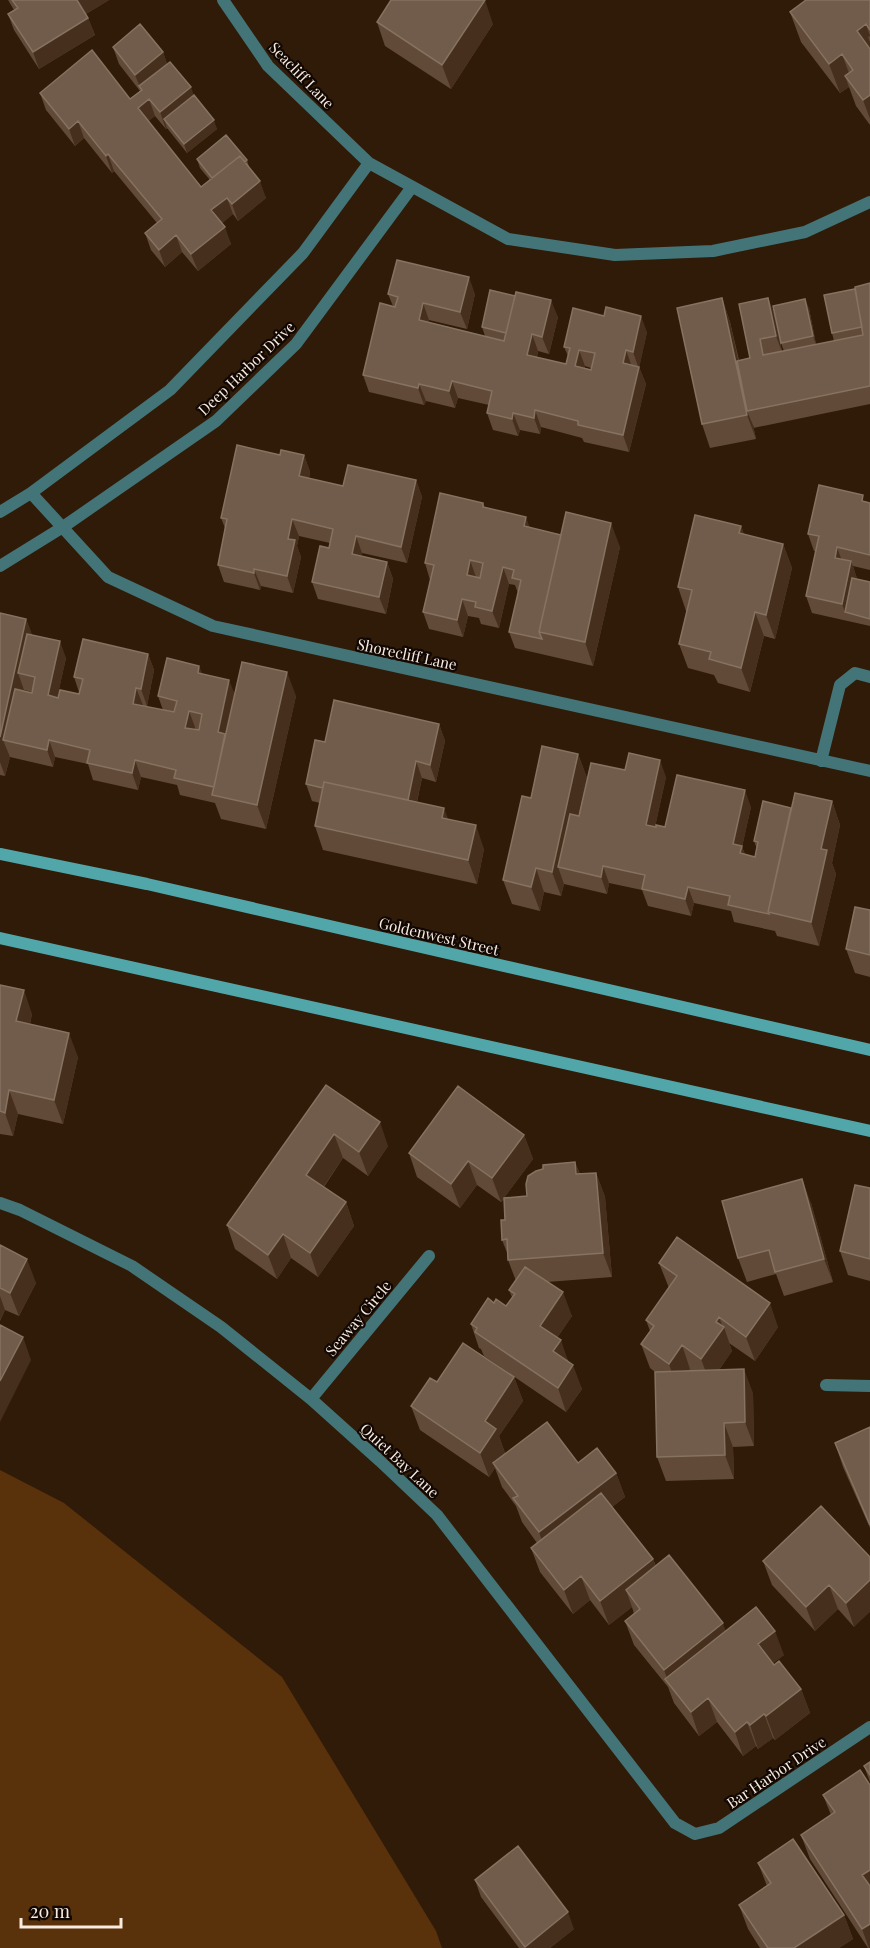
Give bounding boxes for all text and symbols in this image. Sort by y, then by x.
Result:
street label: Seacliff Lane [265,37,339,113]
street label: Deep Harbor Drive [193,317,299,419]
street label: Shorecliff Lane [355,634,459,674]
street label: Goldenwest Street [377,912,502,960]
street label: Seaway Circle [320,1276,396,1360]
street label: Quiet Bay Lane [356,1418,444,1502]
street label: Bar Harbor Drive [723,1731,829,1813]
scale bar [21,1891,122,1929]
text: 20 m [30,1899,70,1923]

